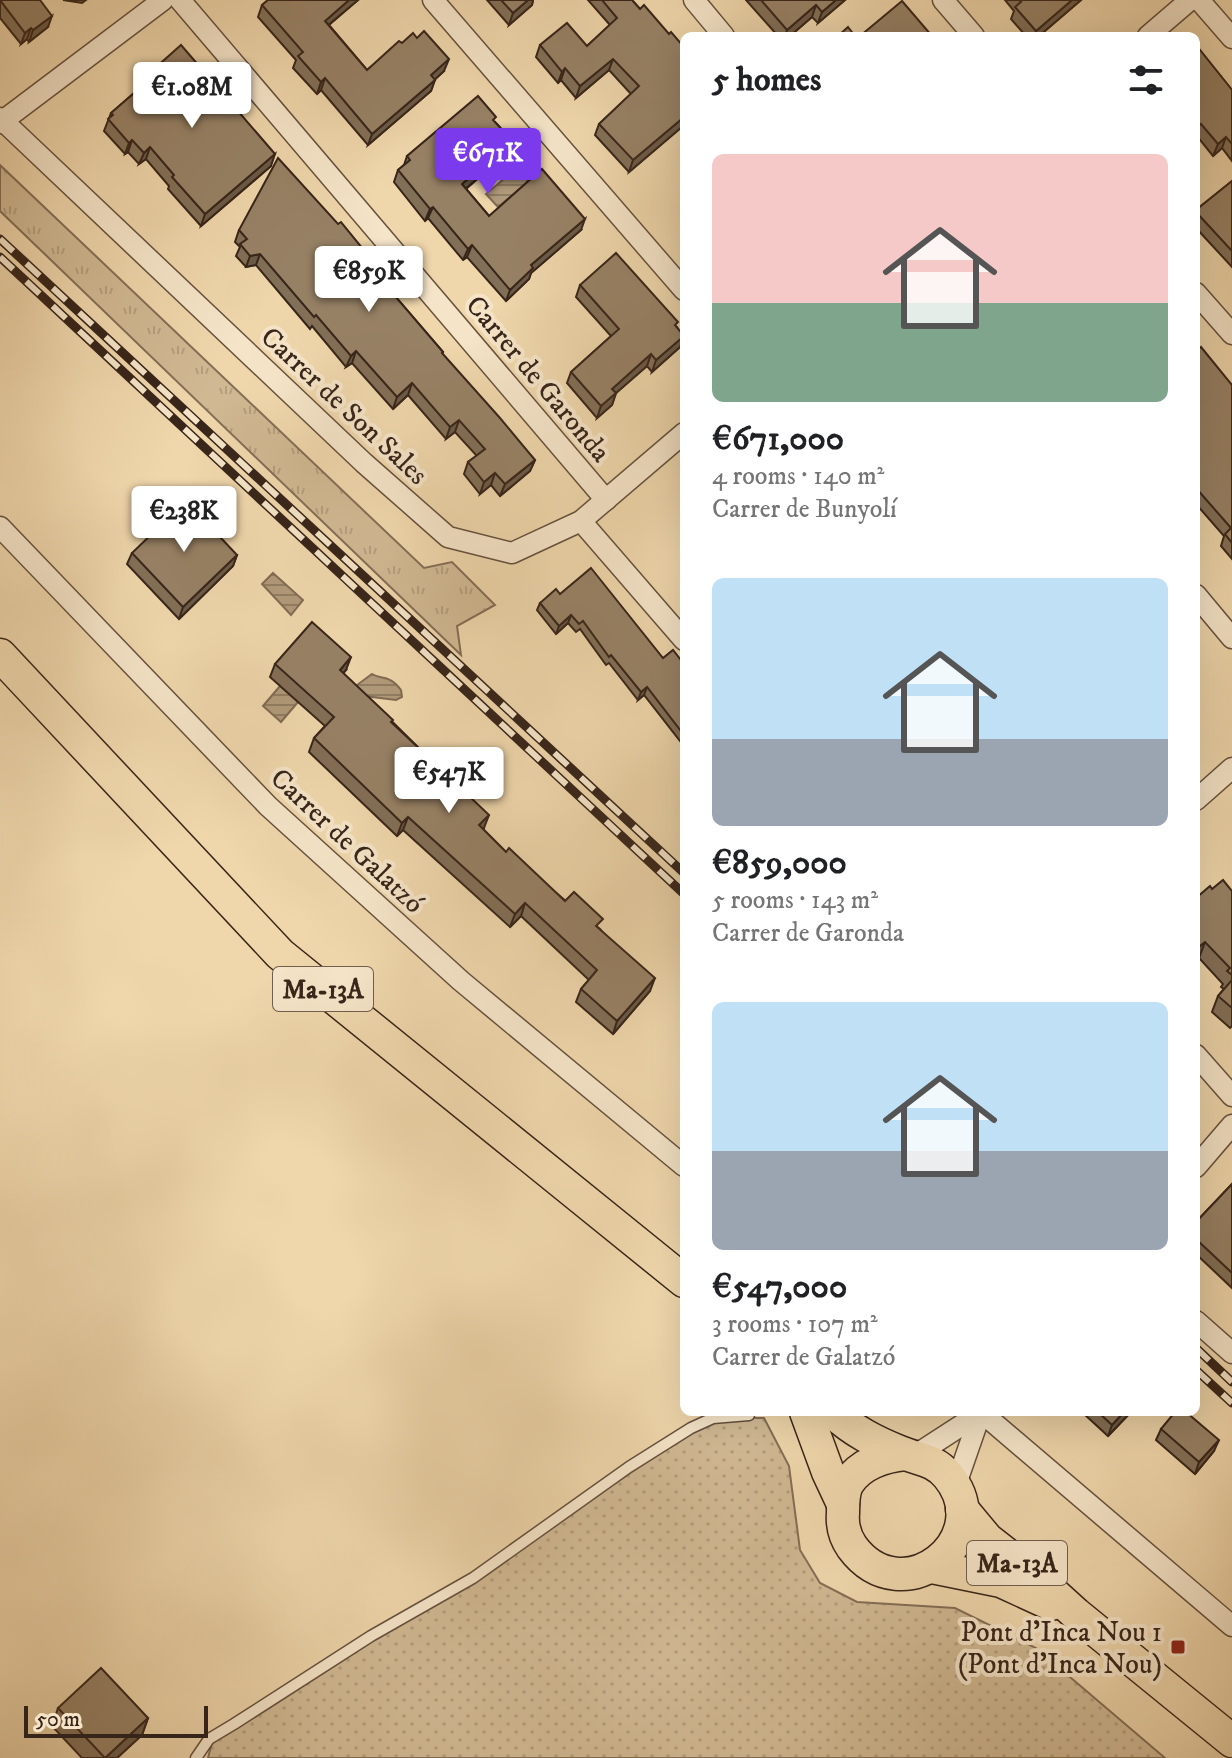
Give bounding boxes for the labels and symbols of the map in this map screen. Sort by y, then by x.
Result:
pin: €1.08M [127,62,257,130]
pin: €671K [432,128,544,196]
pin: €859K [313,246,425,314]
street label: Carrer de Garonda [458,288,618,470]
street label: Carrer de Son Sales [253,320,435,492]
pin: €238K [128,486,240,554]
pin: €547K [393,747,505,815]
street label: Carrer de Galatzó [263,761,431,921]
road number: Ma-13A [273,967,373,1011]
road number: Ma-13A [967,1541,1067,1585]
place label: Pont d'Inca Nou 1 (Pont d'Inca Nou) [958,1615,1162,1682]
marker: Pont d'Inca Nou 1 (Pont d'Inca Nou) [1169,1638,1187,1656]
scale bar [24,1702,208,1738]

